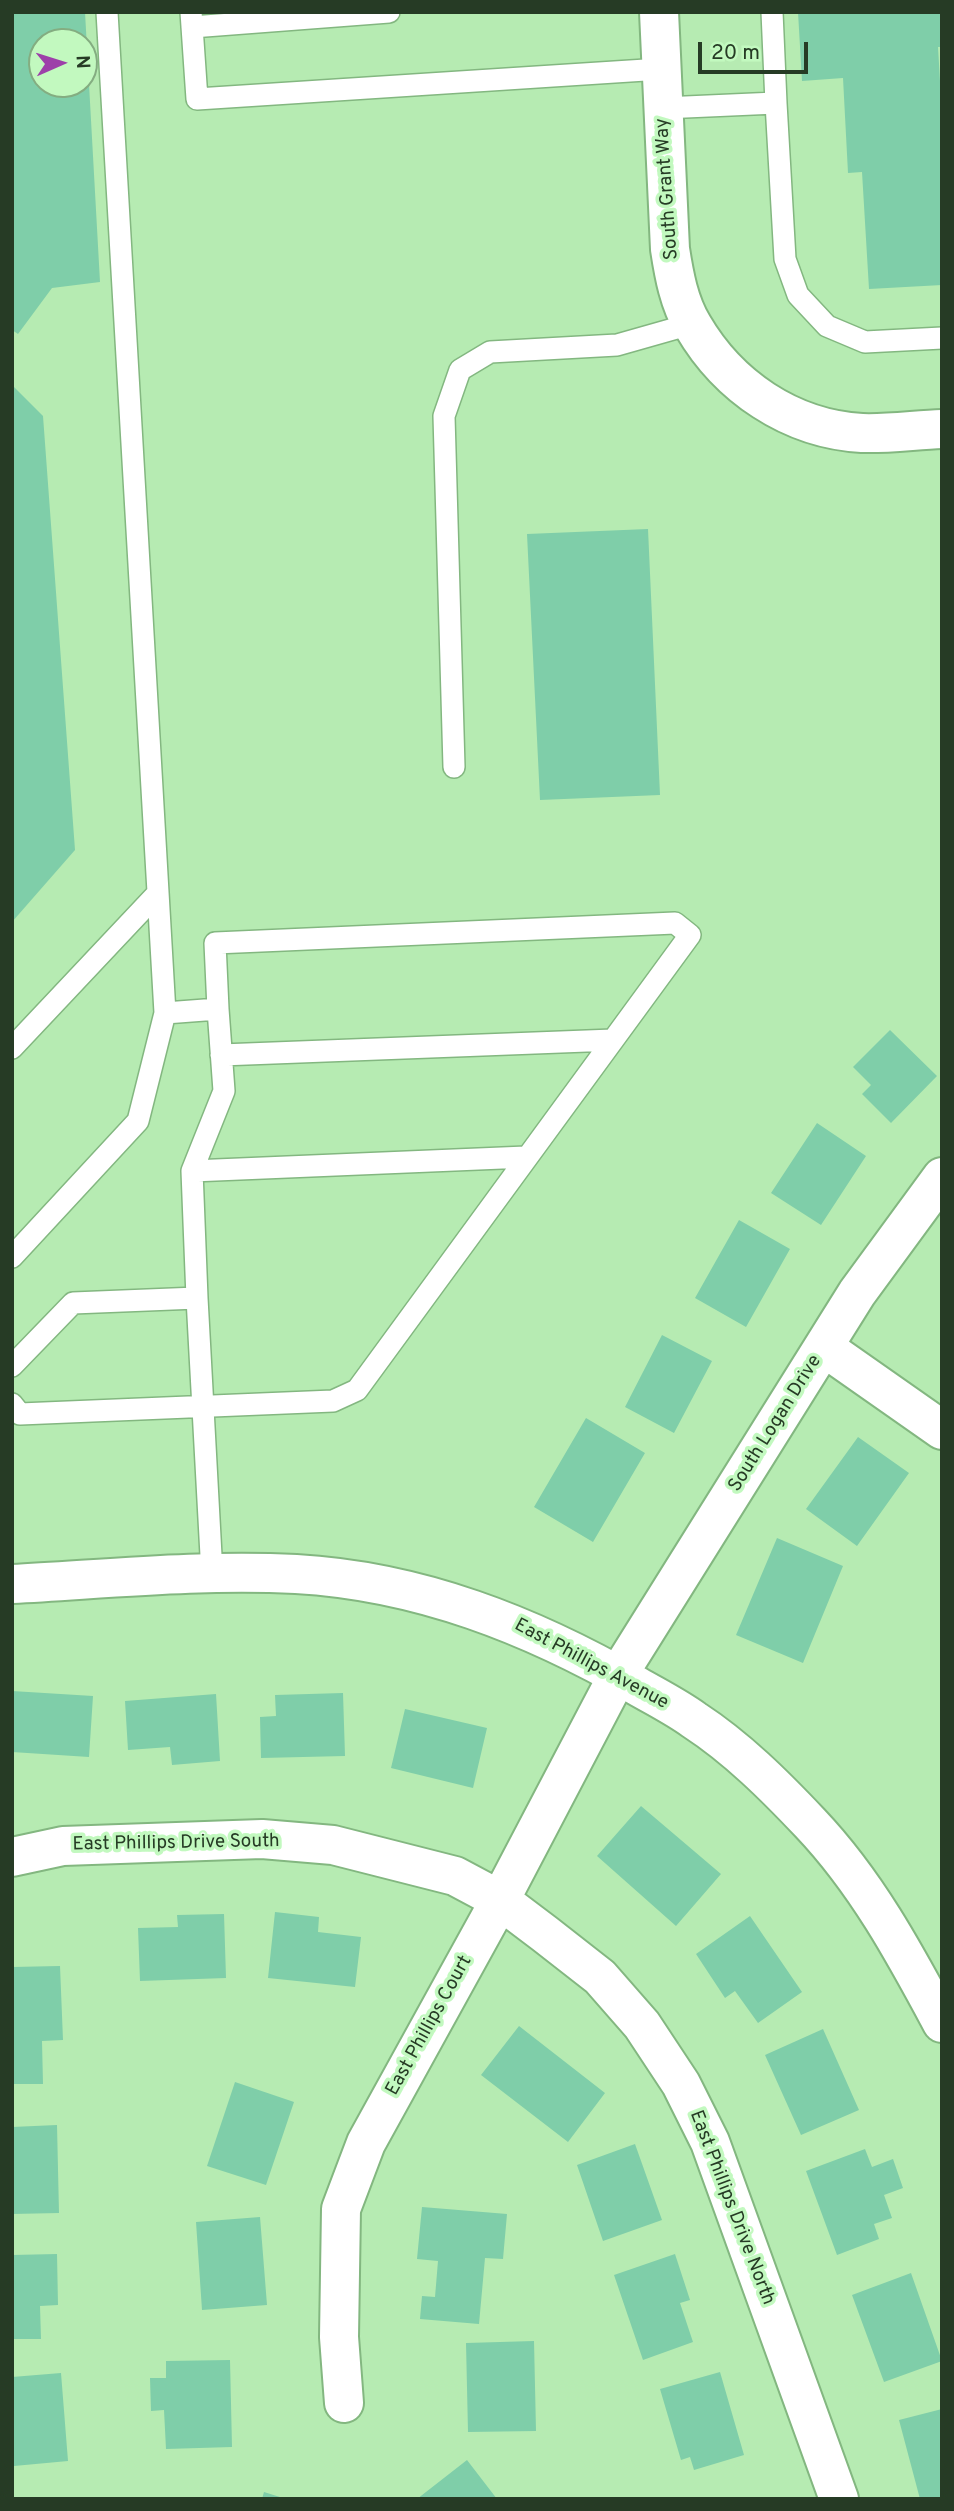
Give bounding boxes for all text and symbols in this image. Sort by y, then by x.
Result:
north arrow [28,28,98,98]
scale bar [702,28,812,72]
text: 20 m [711,40,760,67]
text: N [70,55,94,69]
street label: South Grant Way [652,117,684,261]
street label: South Logan Drive [725,1351,827,1497]
street label: East Phillips Avenue [510,1615,672,1715]
street label: East Phillips Drive South [72,1831,280,1857]
street label: East Phillips Court [382,1952,478,2100]
street label: East Phillips Drive North [683,2108,779,2308]

